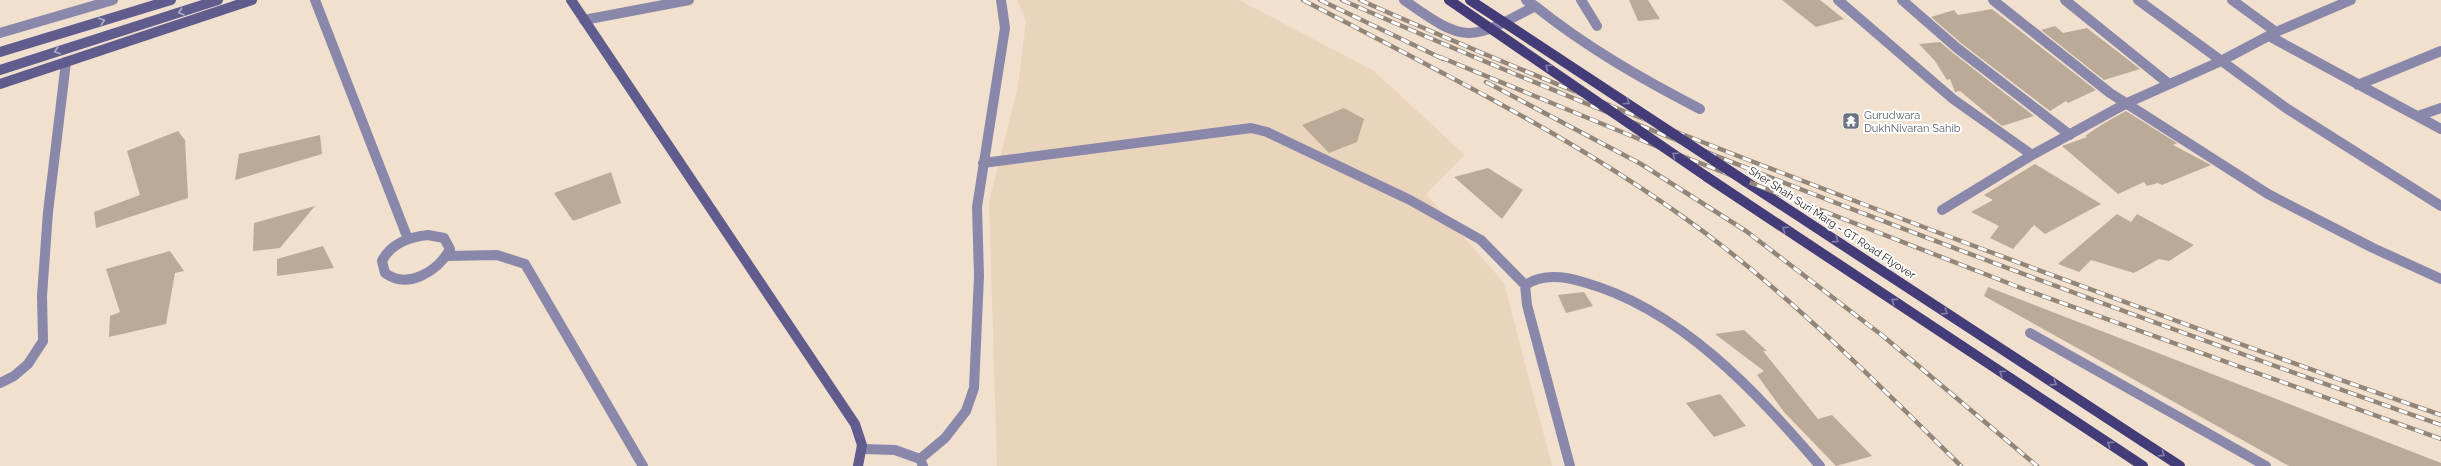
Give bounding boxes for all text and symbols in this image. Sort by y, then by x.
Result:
one-way arrow [178,7,185,16]
one-way arrow [98,17,105,26]
one-way arrow [54,47,61,55]
one-way arrow [1545,65,1552,72]
one-way arrow [1623,97,1630,105]
place label: Gurudwara DukhNivaran Sahib [1864,109,1961,135]
temple icon: Gurudwara DukhNivaran Sahib [1841,111,1861,131]
one-way arrow [1672,152,1679,160]
street label: Sher Shah Suri Marg - GT Road Flyover [1746,164,1918,282]
one-way arrow [1782,226,1789,234]
one-way arrow [1832,236,1839,243]
one-way arrow [1891,299,1898,306]
one-way arrow [1941,307,1948,315]
one-way arrow [1999,370,2006,377]
one-way arrow [2049,378,2056,385]
one-way arrow [2107,442,2114,449]
one-way arrow [2158,449,2165,456]

